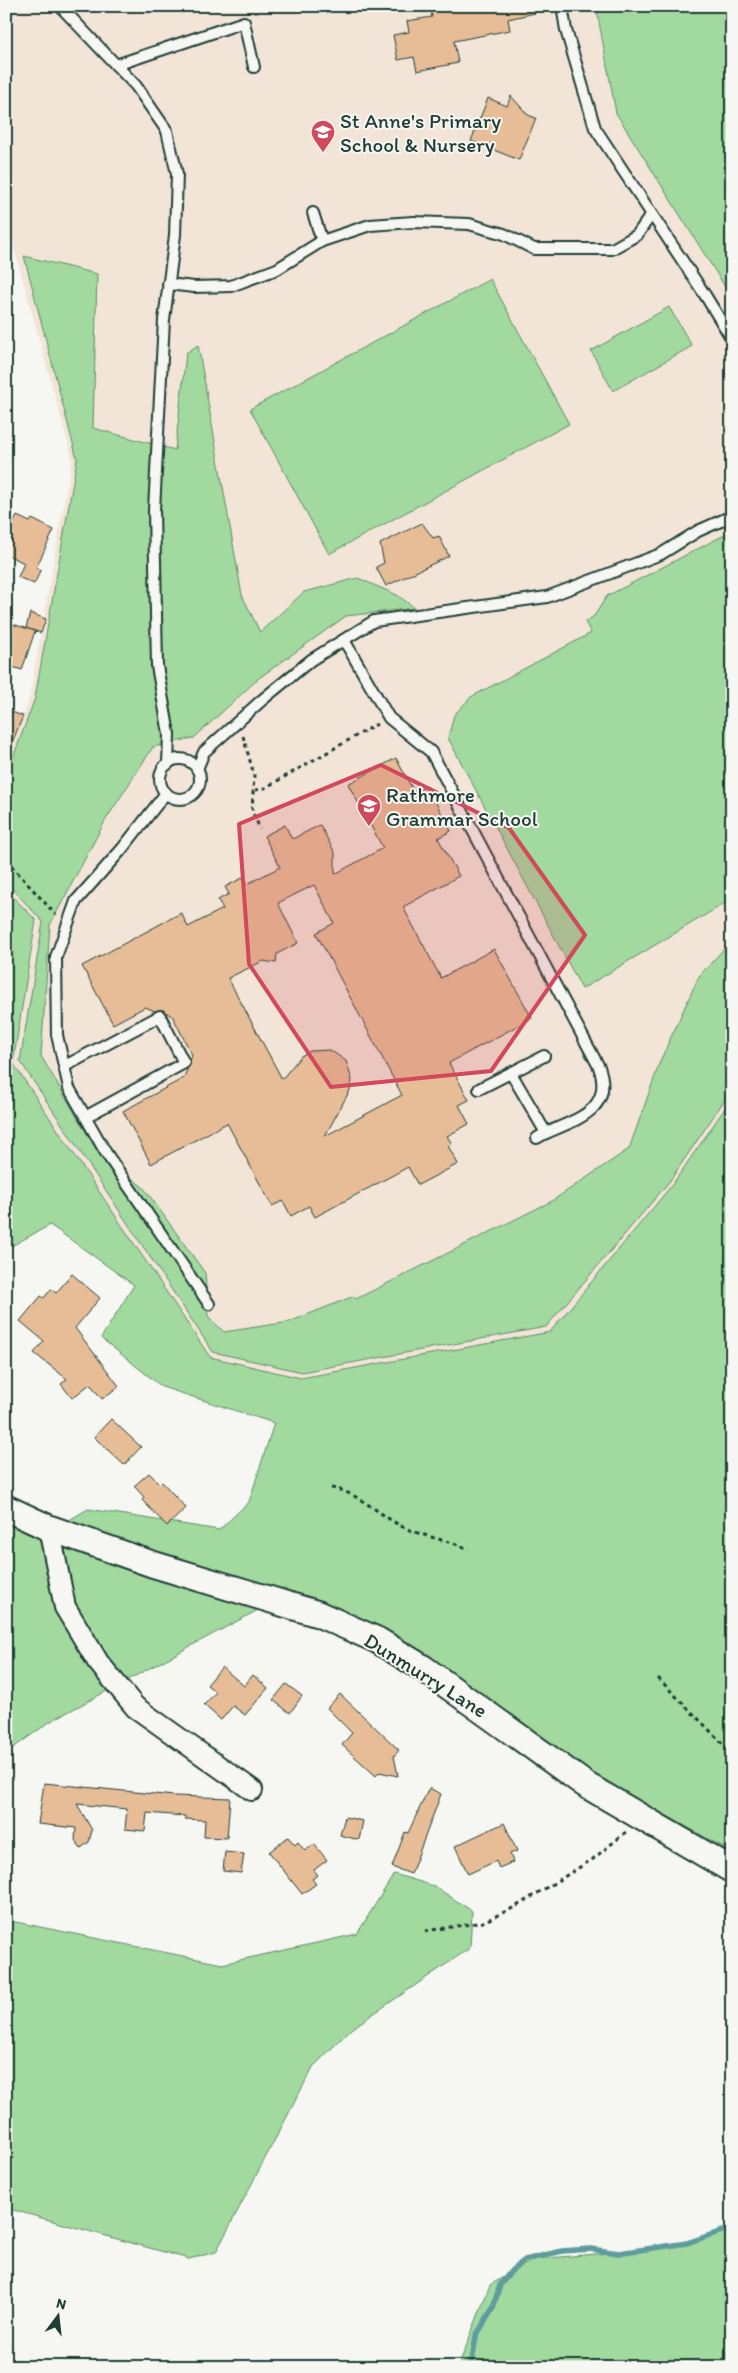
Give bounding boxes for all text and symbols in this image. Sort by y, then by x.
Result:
place label: St Anne's Primary School & Nursery [340,108,501,157]
school or university icon: St Anne's Primary School & Nursery [310,119,336,153]
place label: Rathmore Grammar School [386,782,538,831]
school or university icon: Rathmore Grammar School [356,793,382,827]
street label: Dunmurry Lane [360,1627,492,1723]
north arrow [32,2290,82,2340]
text: N [54,2294,68,2313]

